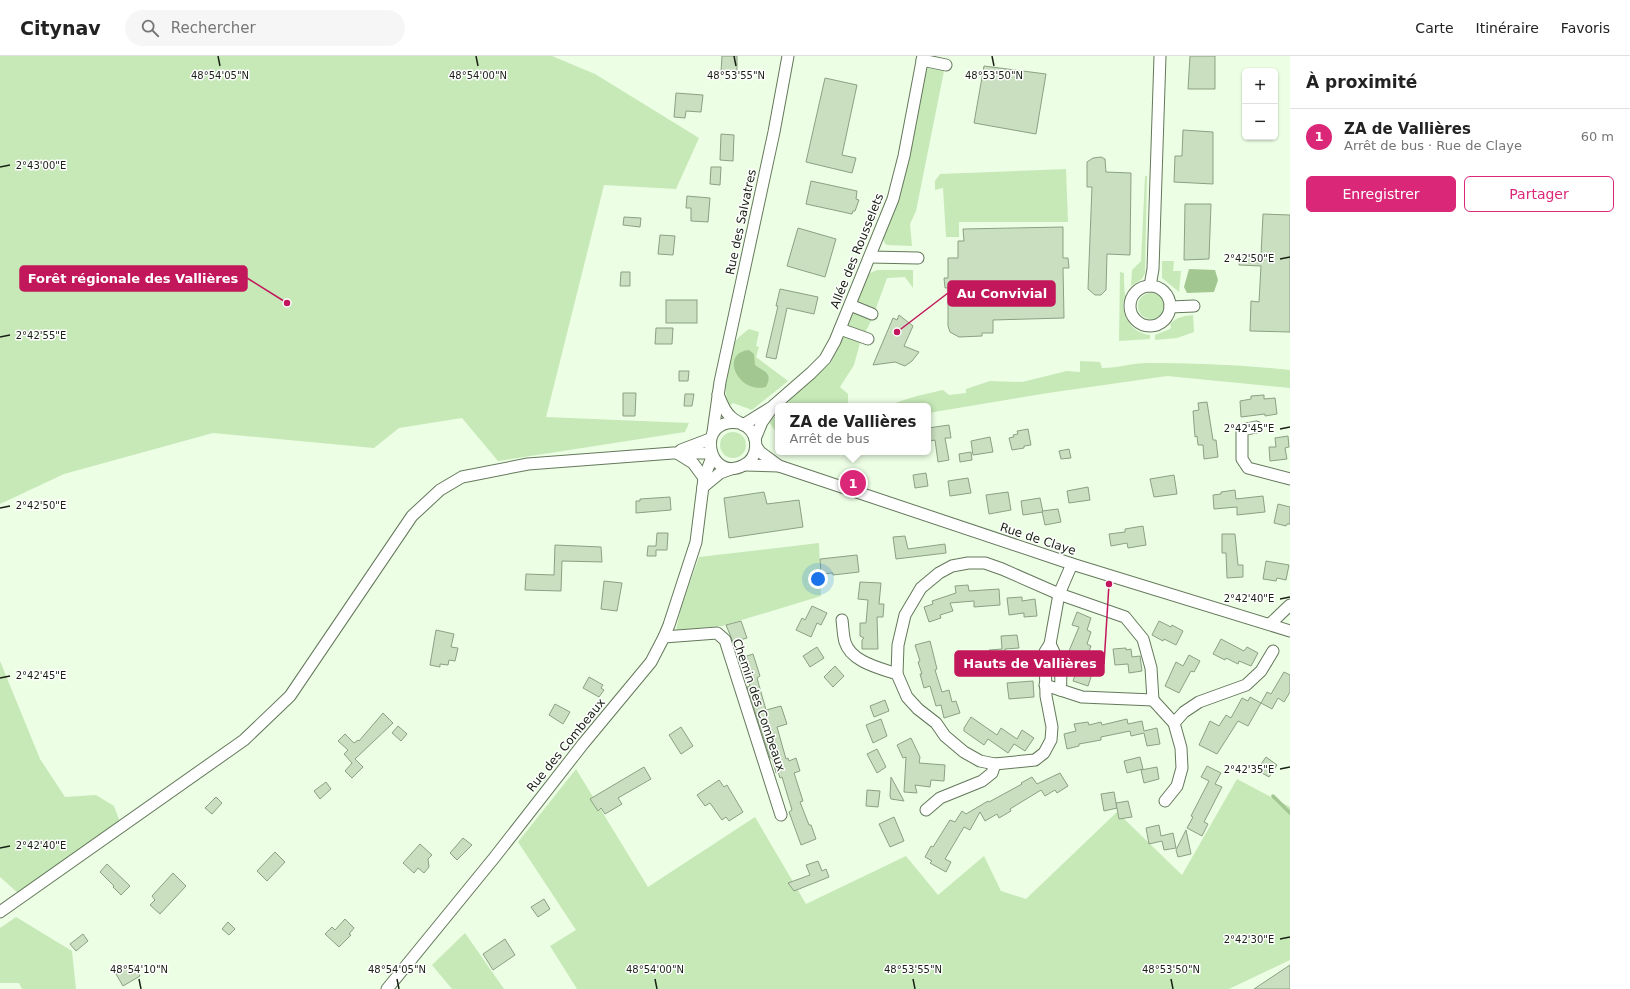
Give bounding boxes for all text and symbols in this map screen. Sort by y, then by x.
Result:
search box [125,10,405,46]
text: Citynav [20,17,101,39]
icon: search [139,17,161,39]
text: Rechercher [171,19,256,37]
text: Carte [1415,20,1454,36]
text: Itinéraire [1476,20,1539,36]
text: Favoris [1561,20,1610,36]
map controls [1242,68,1278,140]
button: + [1242,68,1278,104]
text: 48°54'05"N [191,70,249,81]
text: 48°54'00"N [449,70,507,81]
text: 48°53'55"N [707,70,765,81]
text: 48°53'50"N [965,70,1023,81]
text: À proximité [1306,72,1417,92]
button: − [1242,104,1278,140]
text: ZA de Vallières [1344,120,1471,138]
text: 1 [1314,129,1324,144]
text: 60 m [1581,129,1614,144]
text: Arrêt de bus · Rue de Claye [1344,138,1522,153]
text: 2°43'00"E [16,160,66,171]
street label: Rue des Salvatres [723,168,759,276]
button: Enregistrer [1306,176,1456,212]
button: Partager [1464,176,1614,212]
street label: Allée des Rousselets [828,191,886,311]
text: 2°42'50"E [1224,253,1274,264]
callout: Forêt régionale des Vallières [20,266,247,291]
text: Forêt régionale des Vallières [28,271,239,286]
callout: Au Convivial [948,281,1055,306]
text: Au Convivial [957,286,1047,301]
text: 2°42'55"E [16,330,66,341]
popup [775,403,931,455]
text: ZA de Vallières [790,413,916,431]
text: 2°42'45"E [1224,423,1274,434]
text: Arrêt de bus [790,431,870,446]
pin: 1 [840,468,866,498]
text: 2°42'50"E [16,500,66,511]
street label: Rue de Claye [998,520,1078,558]
your location [808,569,828,589]
text: 2°42'40"E [1224,593,1274,604]
street label: Chemin des Combeaux [730,637,788,773]
callout: Hauts de Vallières [955,651,1104,676]
text: Hauts de Vallières [963,656,1097,671]
text: 2°42'45"E [16,670,66,681]
street label: Rue des Combeaux [524,695,608,795]
text: 2°42'35"E [1224,764,1274,775]
text: 2°42'40"E [16,840,66,851]
text: 2°42'30"E [1224,934,1274,945]
text: 48°54'10"N [110,964,168,975]
text: 48°54'05"N [368,964,426,975]
text: 48°54'00"N [626,964,684,975]
text: 48°53'55"N [884,964,942,975]
text: 48°53'50"N [1142,964,1200,975]

